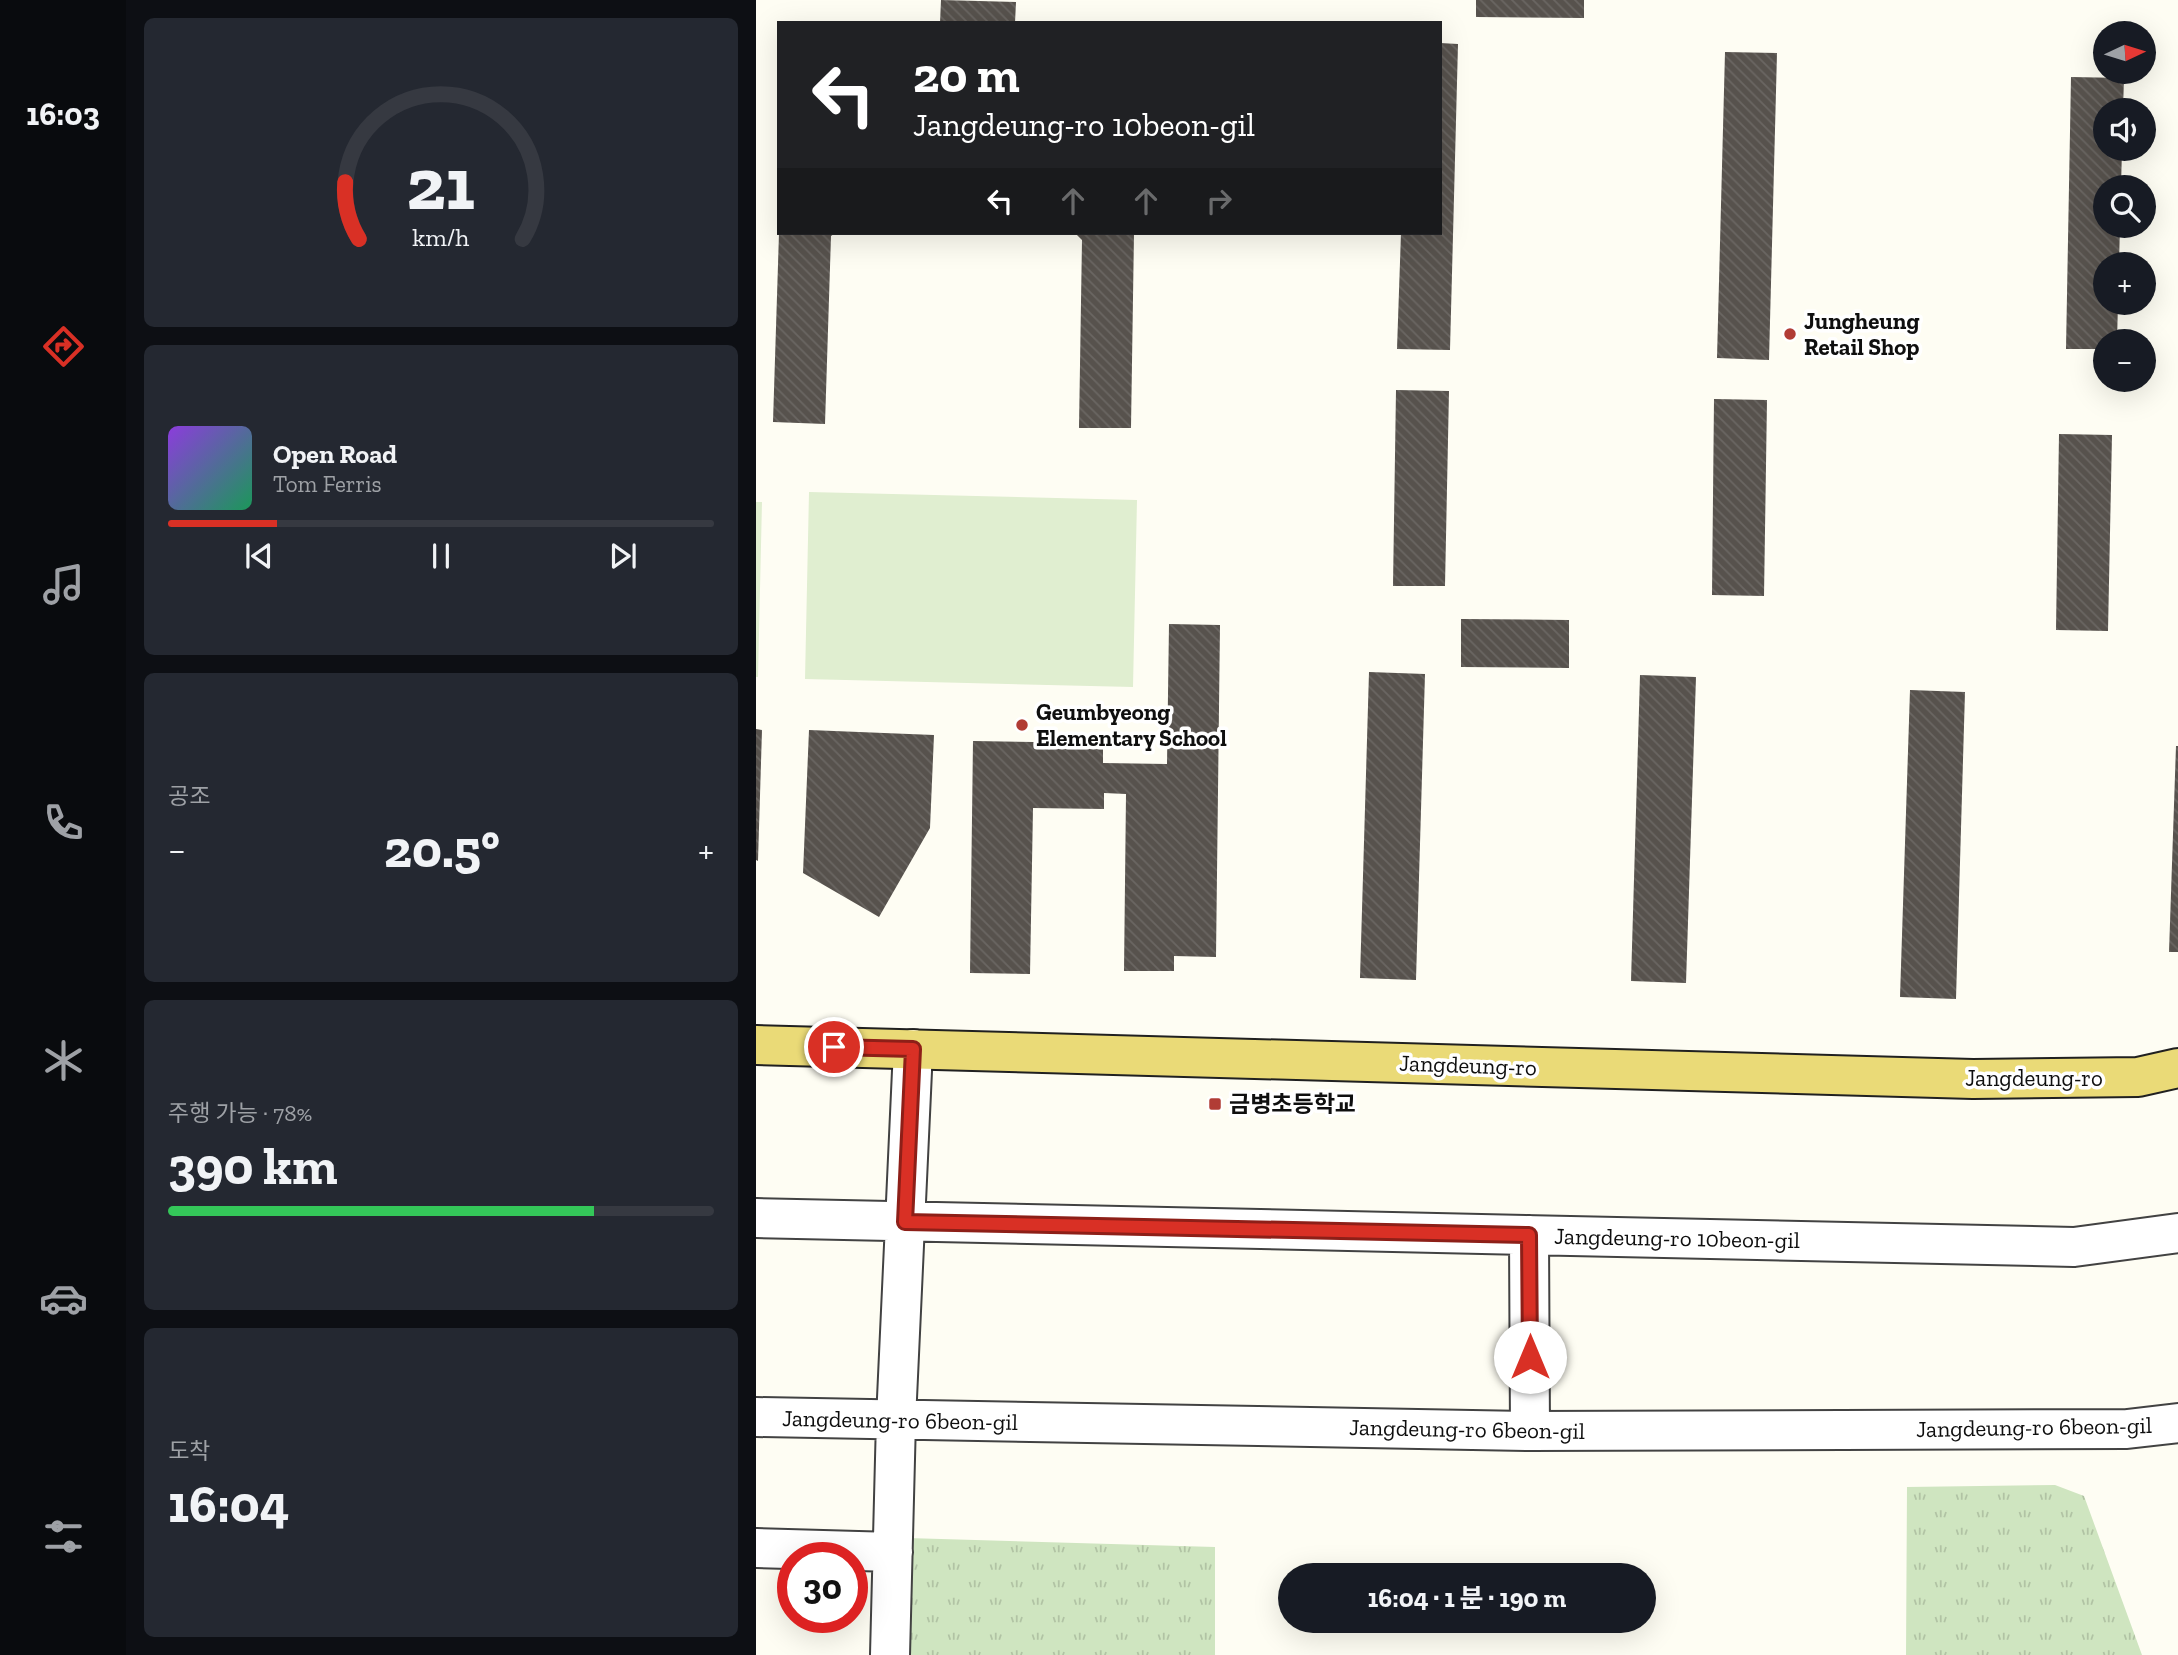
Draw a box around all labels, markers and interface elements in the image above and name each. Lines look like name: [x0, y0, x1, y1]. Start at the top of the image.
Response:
north arrow: [2093, 21, 2156, 84]
map controls: [2093, 21, 2156, 392]
text: 20 m: [913, 46, 1020, 105]
icon: left: [798, 49, 889, 140]
text: 16:03: [26, 95, 100, 133]
button: sound: [2093, 98, 2156, 161]
text: Jangdeung-ro 10beon-gil: [913, 106, 1255, 144]
text: 21: [407, 140, 475, 228]
button: search: [2093, 175, 2156, 238]
icon: left: [981, 182, 1019, 220]
icon: ahead: [1054, 182, 1092, 220]
icon: ahead: [1127, 182, 1165, 220]
icon: right: [1200, 182, 1238, 220]
text: km/h: [412, 222, 470, 252]
button: +: [2093, 252, 2156, 315]
place label: Jungheung Retail Shop: [1804, 307, 1919, 361]
icon: directions: [39, 322, 88, 371]
marker: Jungheung Retail Shop: [1782, 326, 1798, 342]
button: −: [2093, 329, 2156, 392]
text: Open Road: [273, 438, 397, 470]
text: Tom Ferris: [273, 470, 382, 498]
icon: previous: [240, 537, 278, 575]
icon: pause: [422, 537, 460, 575]
icon: next: [604, 537, 642, 575]
icon: music: [39, 560, 88, 609]
place label: Geumbyeong Elementary School: [1036, 698, 1227, 752]
marker: Geumbyeong Elementary School: [1014, 717, 1030, 733]
text: 공조: [168, 782, 210, 810]
icon: phone: [39, 798, 88, 847]
text: 20.5°: [384, 818, 500, 880]
text: −: [168, 827, 186, 873]
text: +: [698, 827, 714, 873]
pin: [804, 1017, 864, 1077]
icon: arrive: [815, 1028, 853, 1066]
icon: climate: [39, 1036, 88, 1085]
street label: Jangdeung-ro: [1399, 1049, 1537, 1081]
street label: Jangdeung-ro: [1965, 1064, 2103, 1092]
place label: 금병초등학교: [1229, 1090, 1356, 1118]
marker: 금병초등학교: [1207, 1096, 1223, 1112]
text: 주행 가능 · 78%: [168, 1099, 312, 1127]
text: 390 km: [168, 1135, 338, 1197]
street label: Jangdeung-ro 10beon-gil: [1554, 1222, 1800, 1254]
icon: car: [39, 1274, 88, 1323]
position arrow: [1493, 1320, 1567, 1394]
street label: Jangdeung-ro 6beon-gil: [782, 1404, 1018, 1436]
street label: Jangdeung-ro 6beon-gil: [1916, 1411, 2152, 1443]
street label: Jangdeung-ro 6beon-gil: [1349, 1413, 1585, 1445]
text: 도착: [168, 1437, 210, 1465]
text: 16:04: [168, 1473, 289, 1535]
icon: filters: [39, 1512, 88, 1561]
speed limit sign: 30: [777, 1542, 868, 1633]
text: 16:04 · 1 분 · 190 m: [1368, 1582, 1566, 1614]

